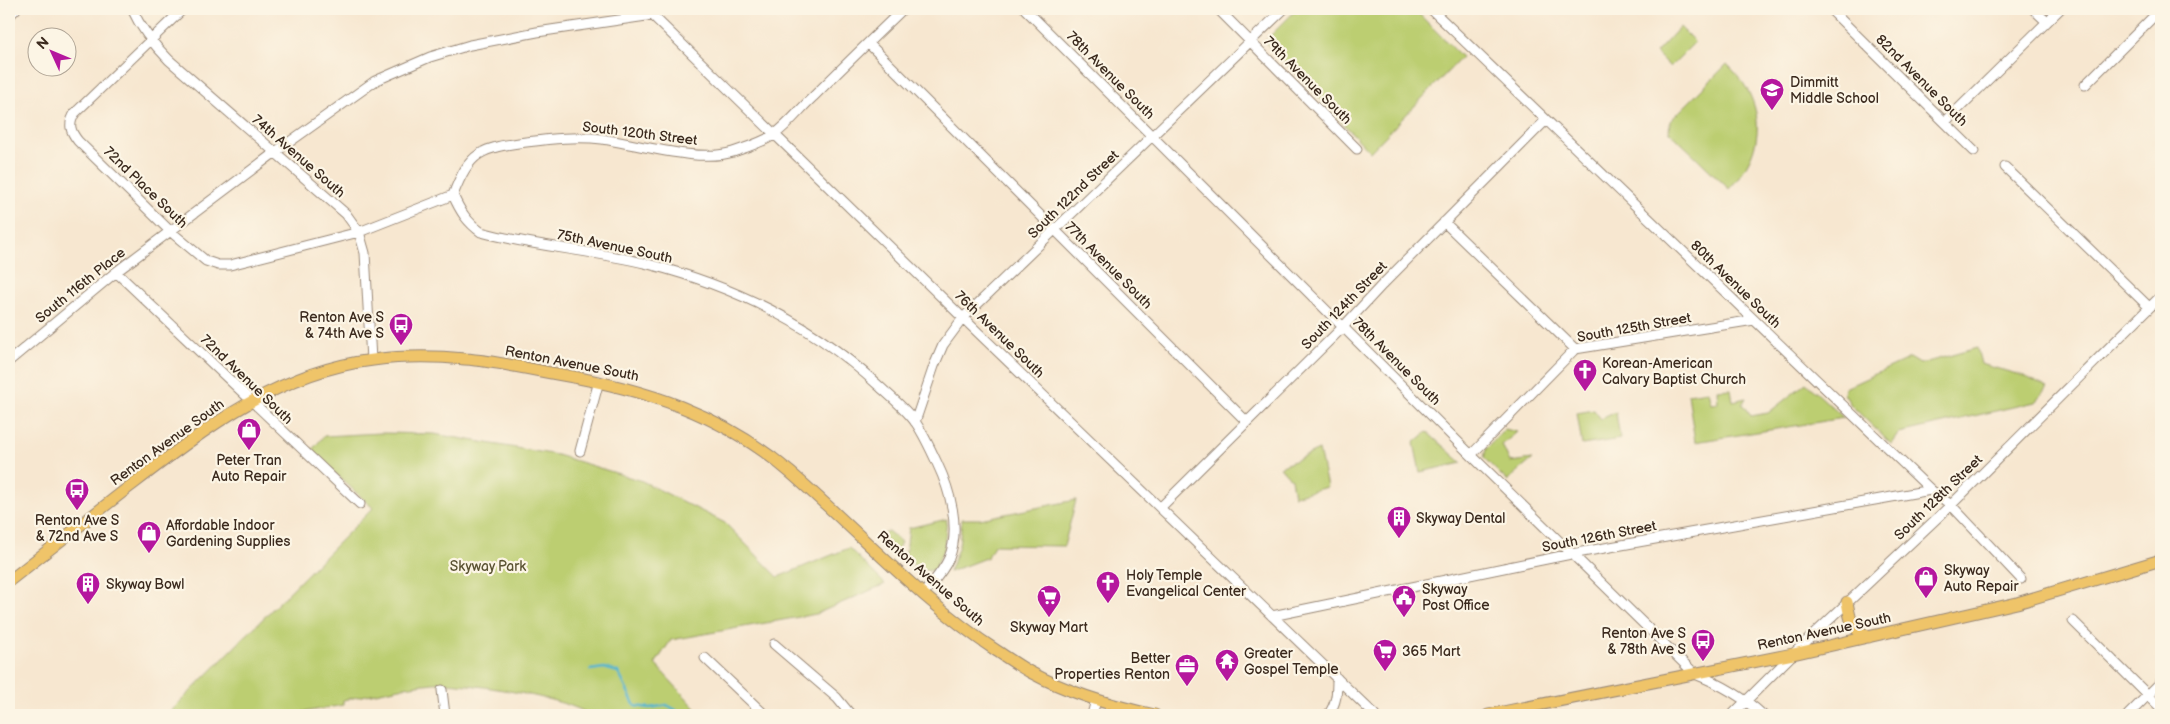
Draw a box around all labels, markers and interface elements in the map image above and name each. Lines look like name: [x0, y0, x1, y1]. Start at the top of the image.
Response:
north arrow: [28, 28, 78, 78]
street label: 78th Avenue South: [1063, 28, 1158, 123]
street label: 82nd Avenue South: [1872, 31, 1971, 130]
street label: 79th Avenue South: [1260, 33, 1355, 128]
text: N: [33, 34, 53, 53]
place label: Dimmitt Middle School: [1790, 74, 1879, 107]
school or university icon: Dimmitt Middle School: [1759, 77, 1785, 111]
street label: 74th Avenue South: [249, 111, 349, 202]
street label: South 120th Street: [581, 118, 699, 149]
street label: 72nd Place South: [100, 143, 191, 232]
street label: South 122nd Street: [1024, 146, 1123, 242]
street label: 77th Avenue South: [1062, 218, 1156, 313]
street label: 75th Avenue South: [556, 226, 674, 267]
street label: 80th Avenue South: [1687, 237, 1784, 332]
street label: South 116th Place: [32, 244, 129, 327]
street label: South 124th Street: [1298, 257, 1391, 353]
street label: 76th Avenue South: [951, 287, 1048, 382]
place label: Renton Ave S & 74th Ave S: [299, 309, 384, 342]
street label: South 125th Street: [1576, 309, 1693, 346]
bus stop icon: Renton Ave S & 74th Ave S: [388, 312, 414, 346]
street label: 78th Avenue South: [1349, 314, 1444, 409]
street label: 72nd Avenue South: [197, 331, 296, 428]
street label: Renton Avenue South: [503, 342, 641, 385]
place label: Korean-American Calvary Baptist Church: [1602, 355, 1746, 388]
church icon: Korean-American Calvary Baptist Church: [1572, 358, 1598, 392]
street label: Renton Avenue South: [107, 395, 228, 489]
shop icon: Peter Tran Auto Repair: [236, 417, 262, 451]
street label: South 128th Street: [1891, 451, 1986, 544]
place label: Peter Tran Auto Repair: [212, 452, 287, 485]
bus stop icon: Renton Ave S & 72nd Ave S: [64, 477, 90, 511]
building icon: Skyway Dental: [1386, 505, 1412, 539]
place label: Skyway Dental: [1416, 510, 1506, 527]
place label: Renton Ave S & 72nd Ave S: [35, 512, 119, 545]
place label: Affordable Indoor Gardening Supplies: [166, 517, 290, 550]
street label: South 126th Street: [1540, 517, 1658, 556]
shop icon: Affordable Indoor Gardening Supplies: [136, 520, 162, 554]
street label: Renton Avenue South: [874, 527, 988, 630]
park label: Skyway Park: [450, 558, 526, 575]
place label: Skyway Auto Repair: [1944, 562, 2019, 595]
shop icon: Skyway Auto Repair: [1913, 565, 1939, 599]
place label: Holy Temple Evangelical Center: [1126, 567, 1247, 600]
church icon: Holy Temple Evangelical Center: [1095, 570, 1121, 604]
building icon: Skyway Bowl: [75, 571, 101, 605]
place label: Skyway Bowl: [106, 576, 184, 593]
place label: Skyway Post Office: [1422, 581, 1490, 614]
supermarket icon: Skyway Mart: [1036, 584, 1062, 618]
public building icon: Skyway Post Office: [1391, 584, 1417, 618]
street label: Renton Avenue South: [1756, 609, 1893, 654]
place label: Skyway Mart: [1010, 619, 1089, 636]
place label: Renton Ave S & 78th Ave S: [1601, 625, 1686, 658]
bus stop icon: Renton Ave S & 78th Ave S: [1690, 628, 1716, 662]
supermarket icon: 365 Mart: [1372, 638, 1398, 672]
place label: 365 Mart: [1402, 643, 1461, 660]
place label: Greater Gospel Temple: [1244, 645, 1339, 678]
temple icon: Greater Gospel Temple: [1214, 648, 1240, 682]
place label: Better Properties Renton: [1054, 650, 1171, 683]
office icon: Better Properties Renton: [1174, 653, 1200, 687]

